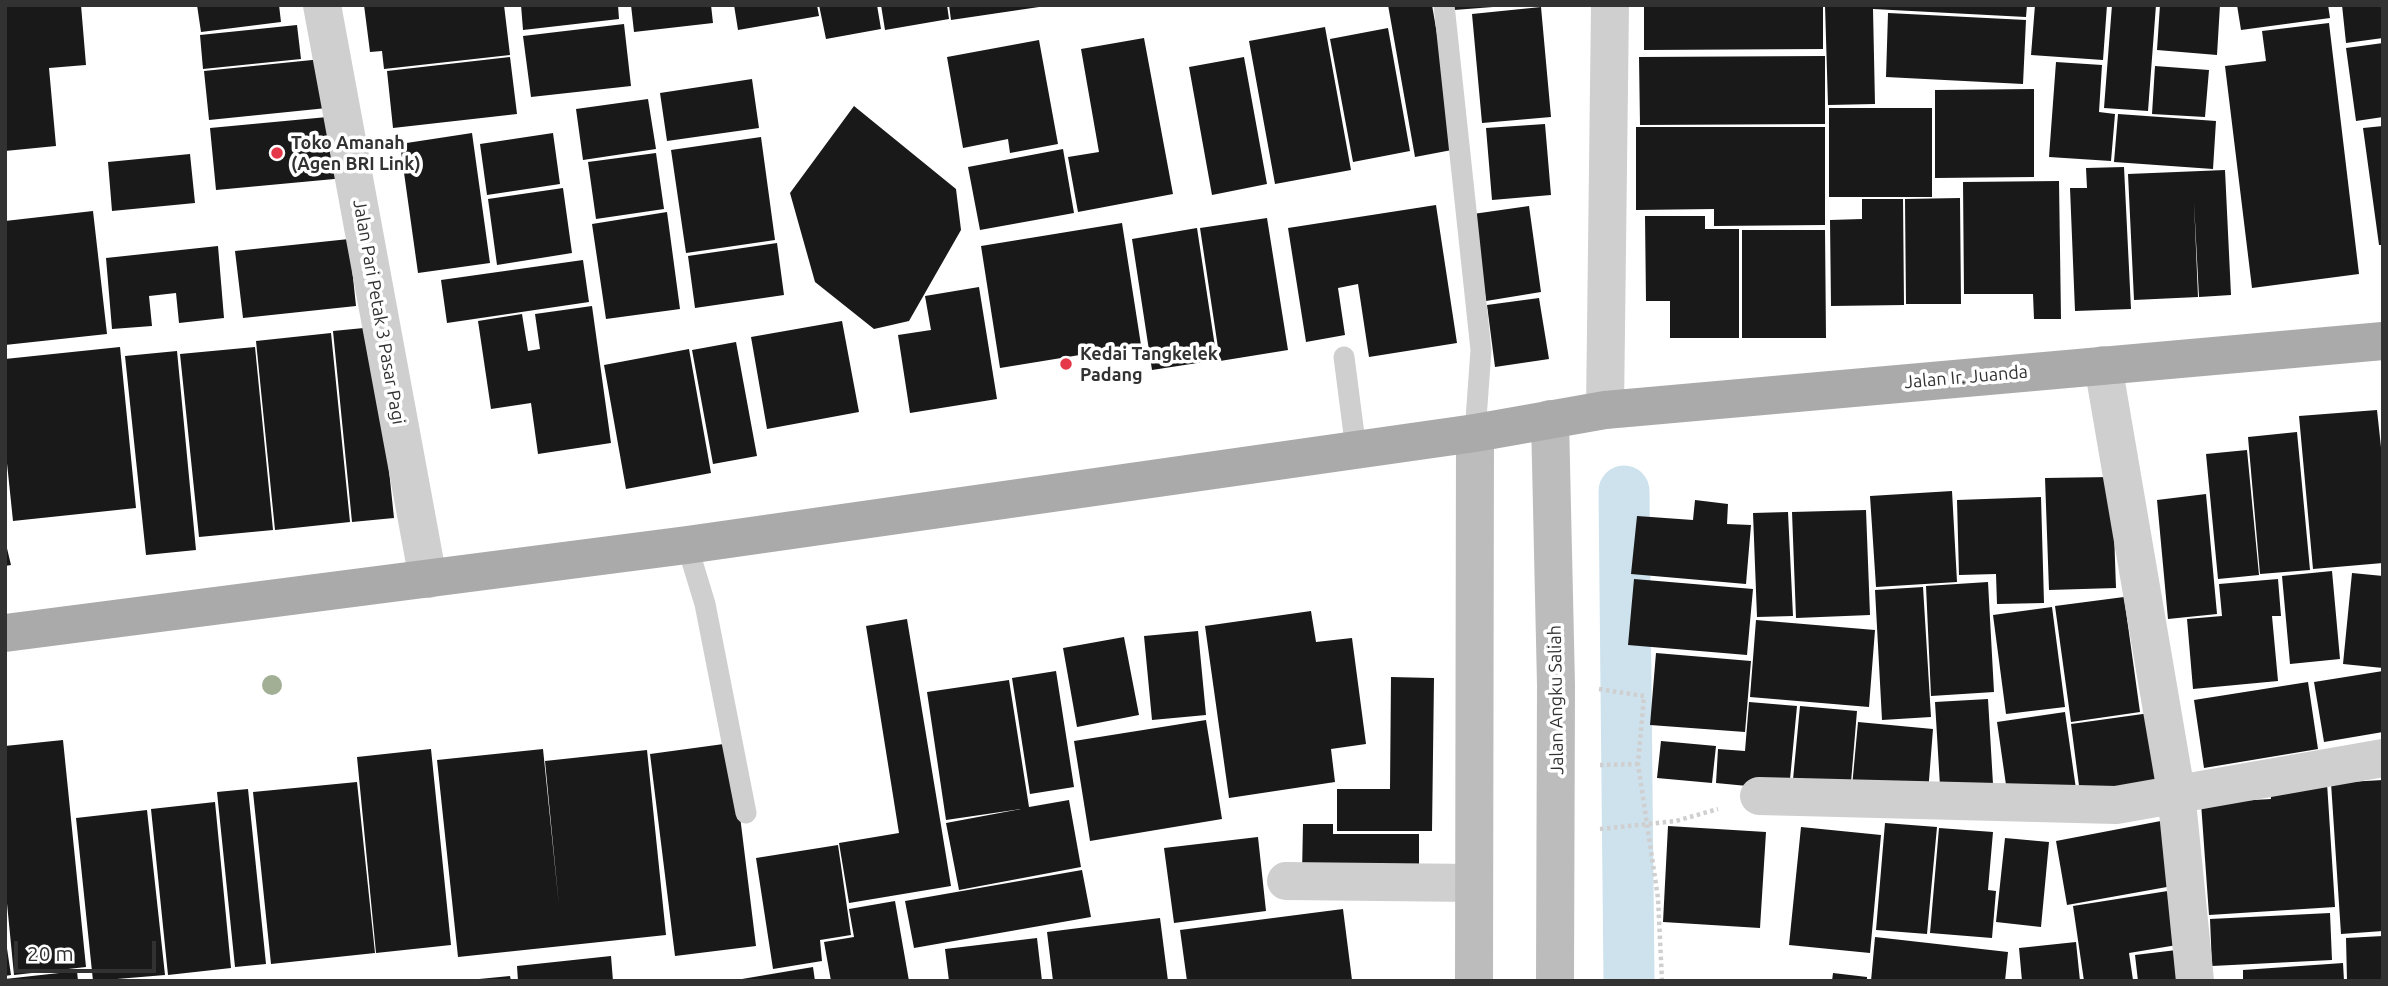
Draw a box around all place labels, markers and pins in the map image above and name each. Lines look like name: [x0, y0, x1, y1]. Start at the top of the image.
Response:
place label: Toko Amanah (Agen BRI Link): [291, 132, 421, 174]
marker: Toko Amanah (Agen BRI Link): [269, 145, 285, 161]
place label: Kedai Tangkelek Padang: [1080, 343, 1218, 386]
marker: Kedai Tangkelek Padang: [1058, 356, 1074, 372]

